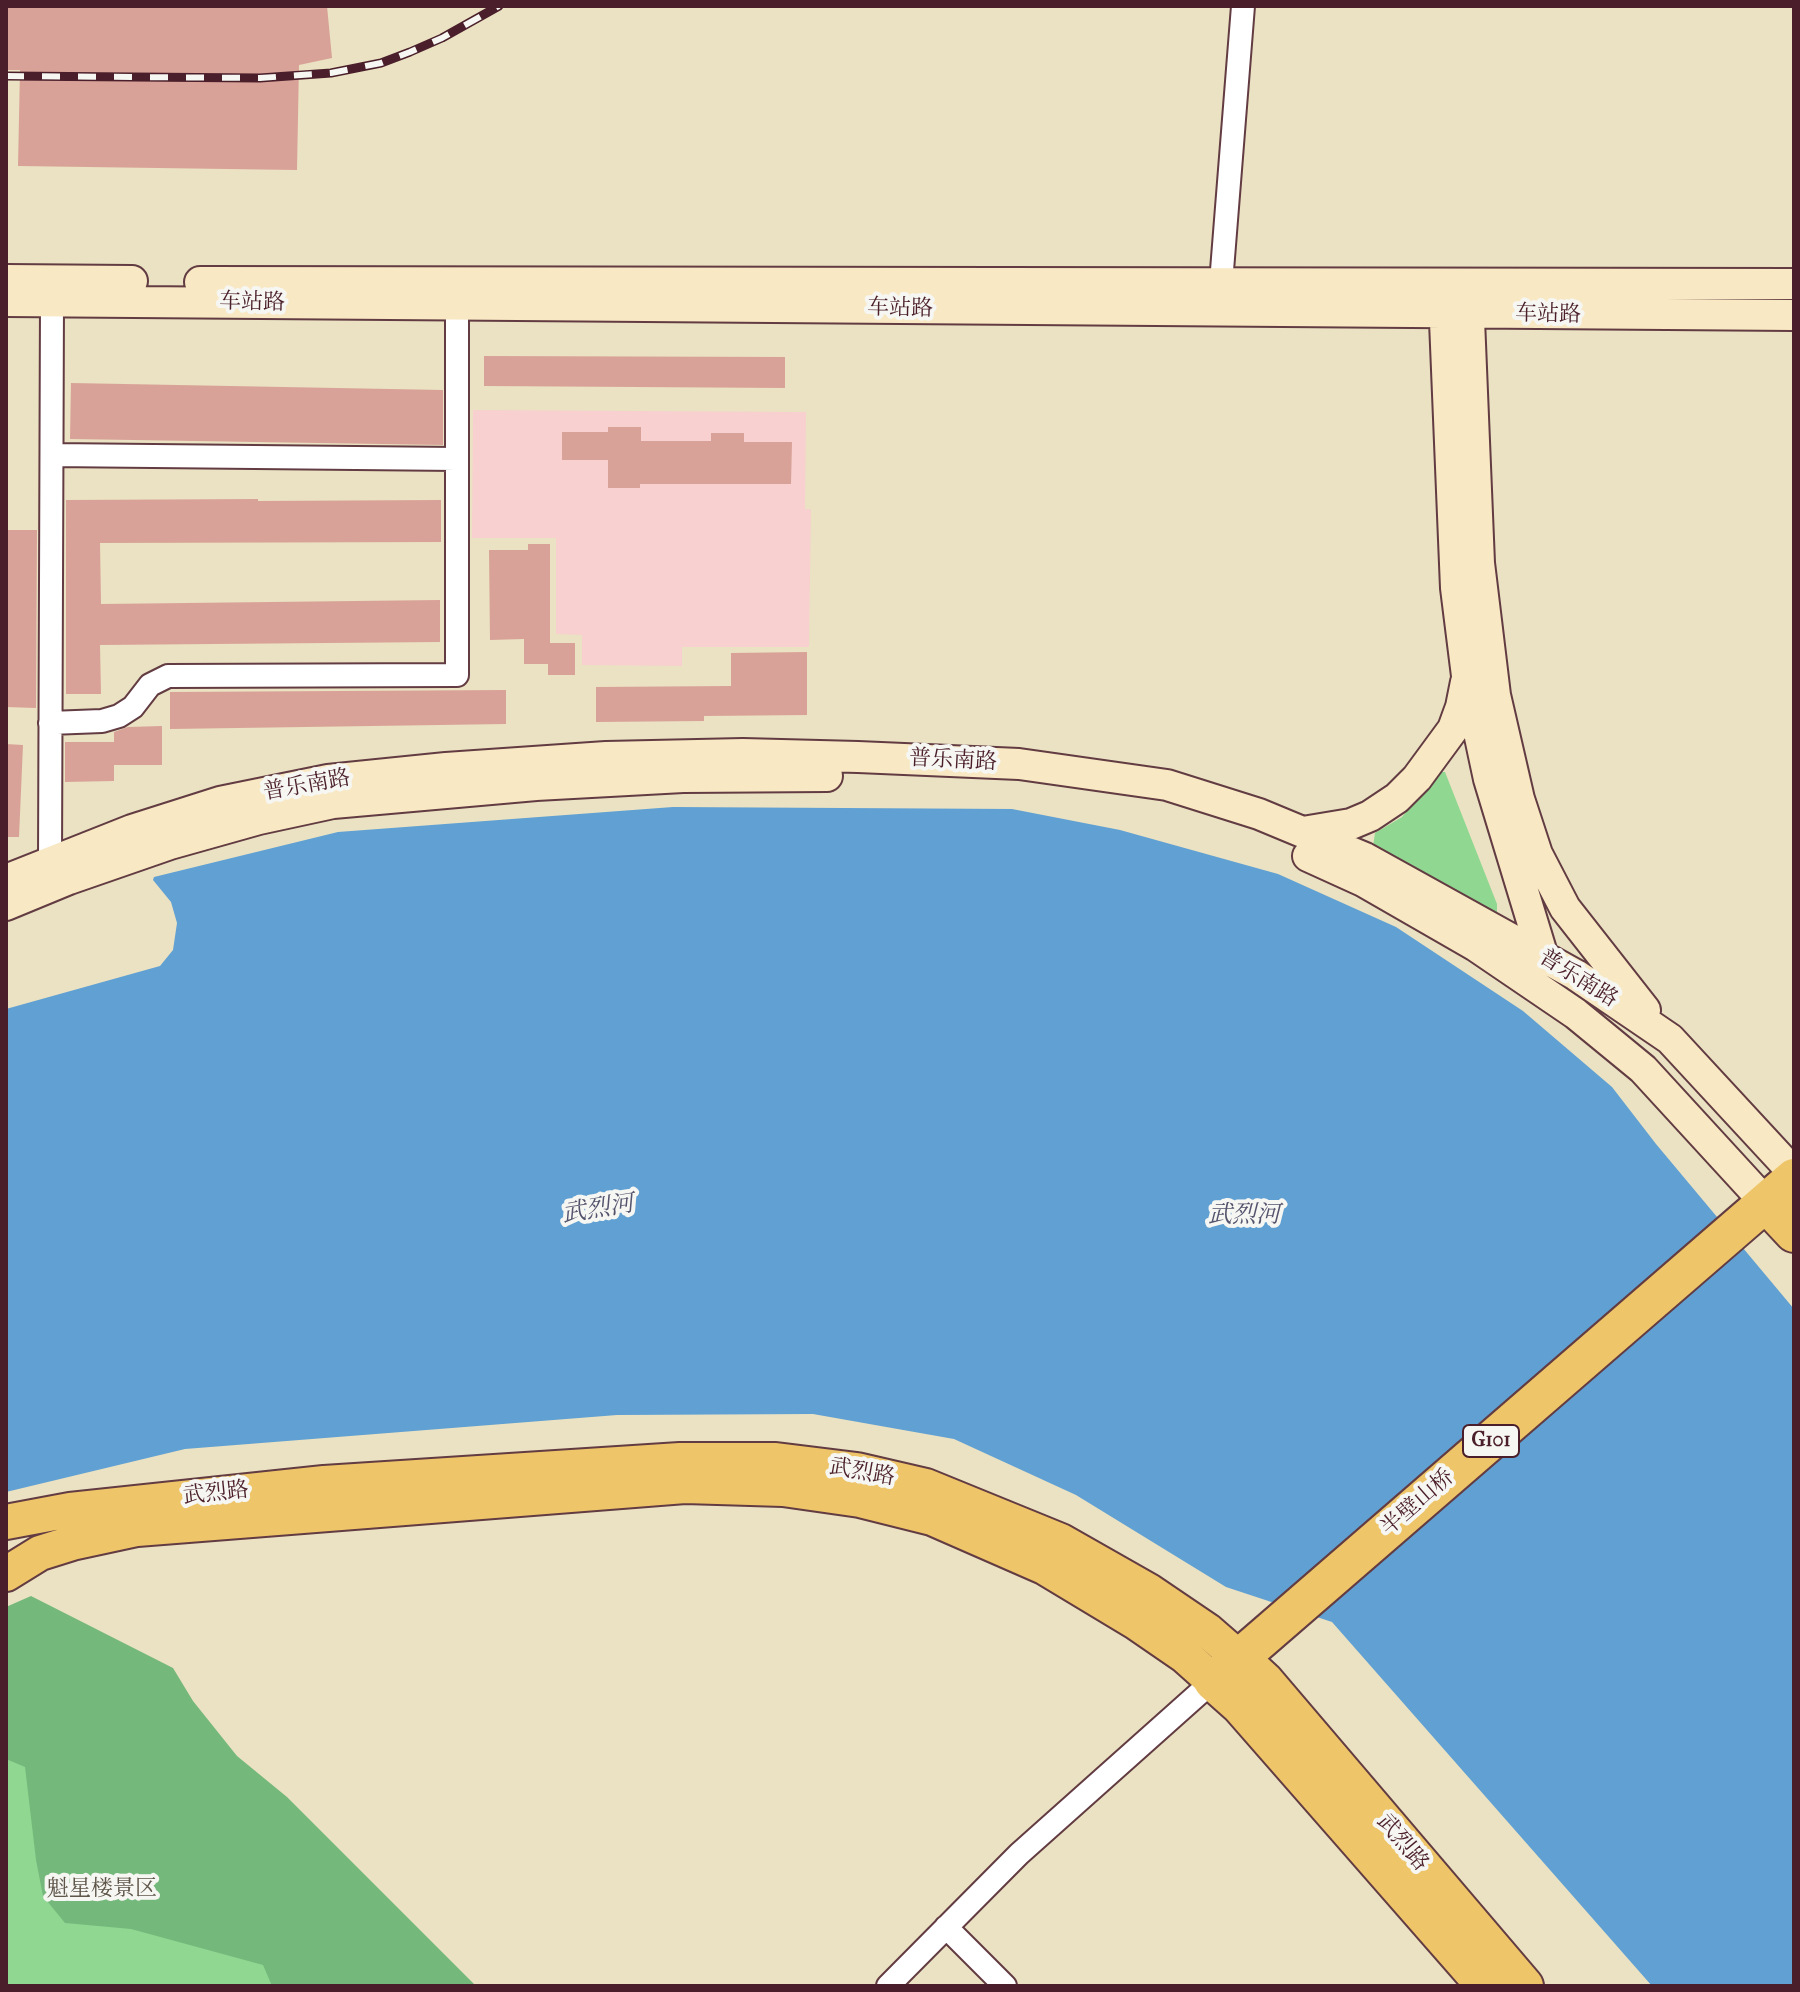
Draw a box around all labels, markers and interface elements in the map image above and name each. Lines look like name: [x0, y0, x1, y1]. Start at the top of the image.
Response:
street label: 车站路: [219, 289, 285, 317]
street label: 车站路: [867, 295, 933, 323]
street label: 车站路: [1515, 301, 1581, 329]
street label: 普乐南路: [908, 746, 998, 776]
street label: 普乐南路: [261, 765, 353, 807]
street label: 普乐南路: [1534, 944, 1622, 1014]
water label: 武烈河: [560, 1190, 636, 1230]
water label: 武烈河: [1208, 1202, 1280, 1230]
road number: G101: [1463, 1425, 1519, 1457]
street label: 武烈路: [827, 1454, 897, 1492]
street label: 半壁山桥: [1376, 1464, 1460, 1542]
street label: 武烈路: [182, 1477, 250, 1511]
street label: 武烈路: [1371, 1809, 1433, 1877]
park label: 魁星楼景区: [47, 1877, 157, 1903]

